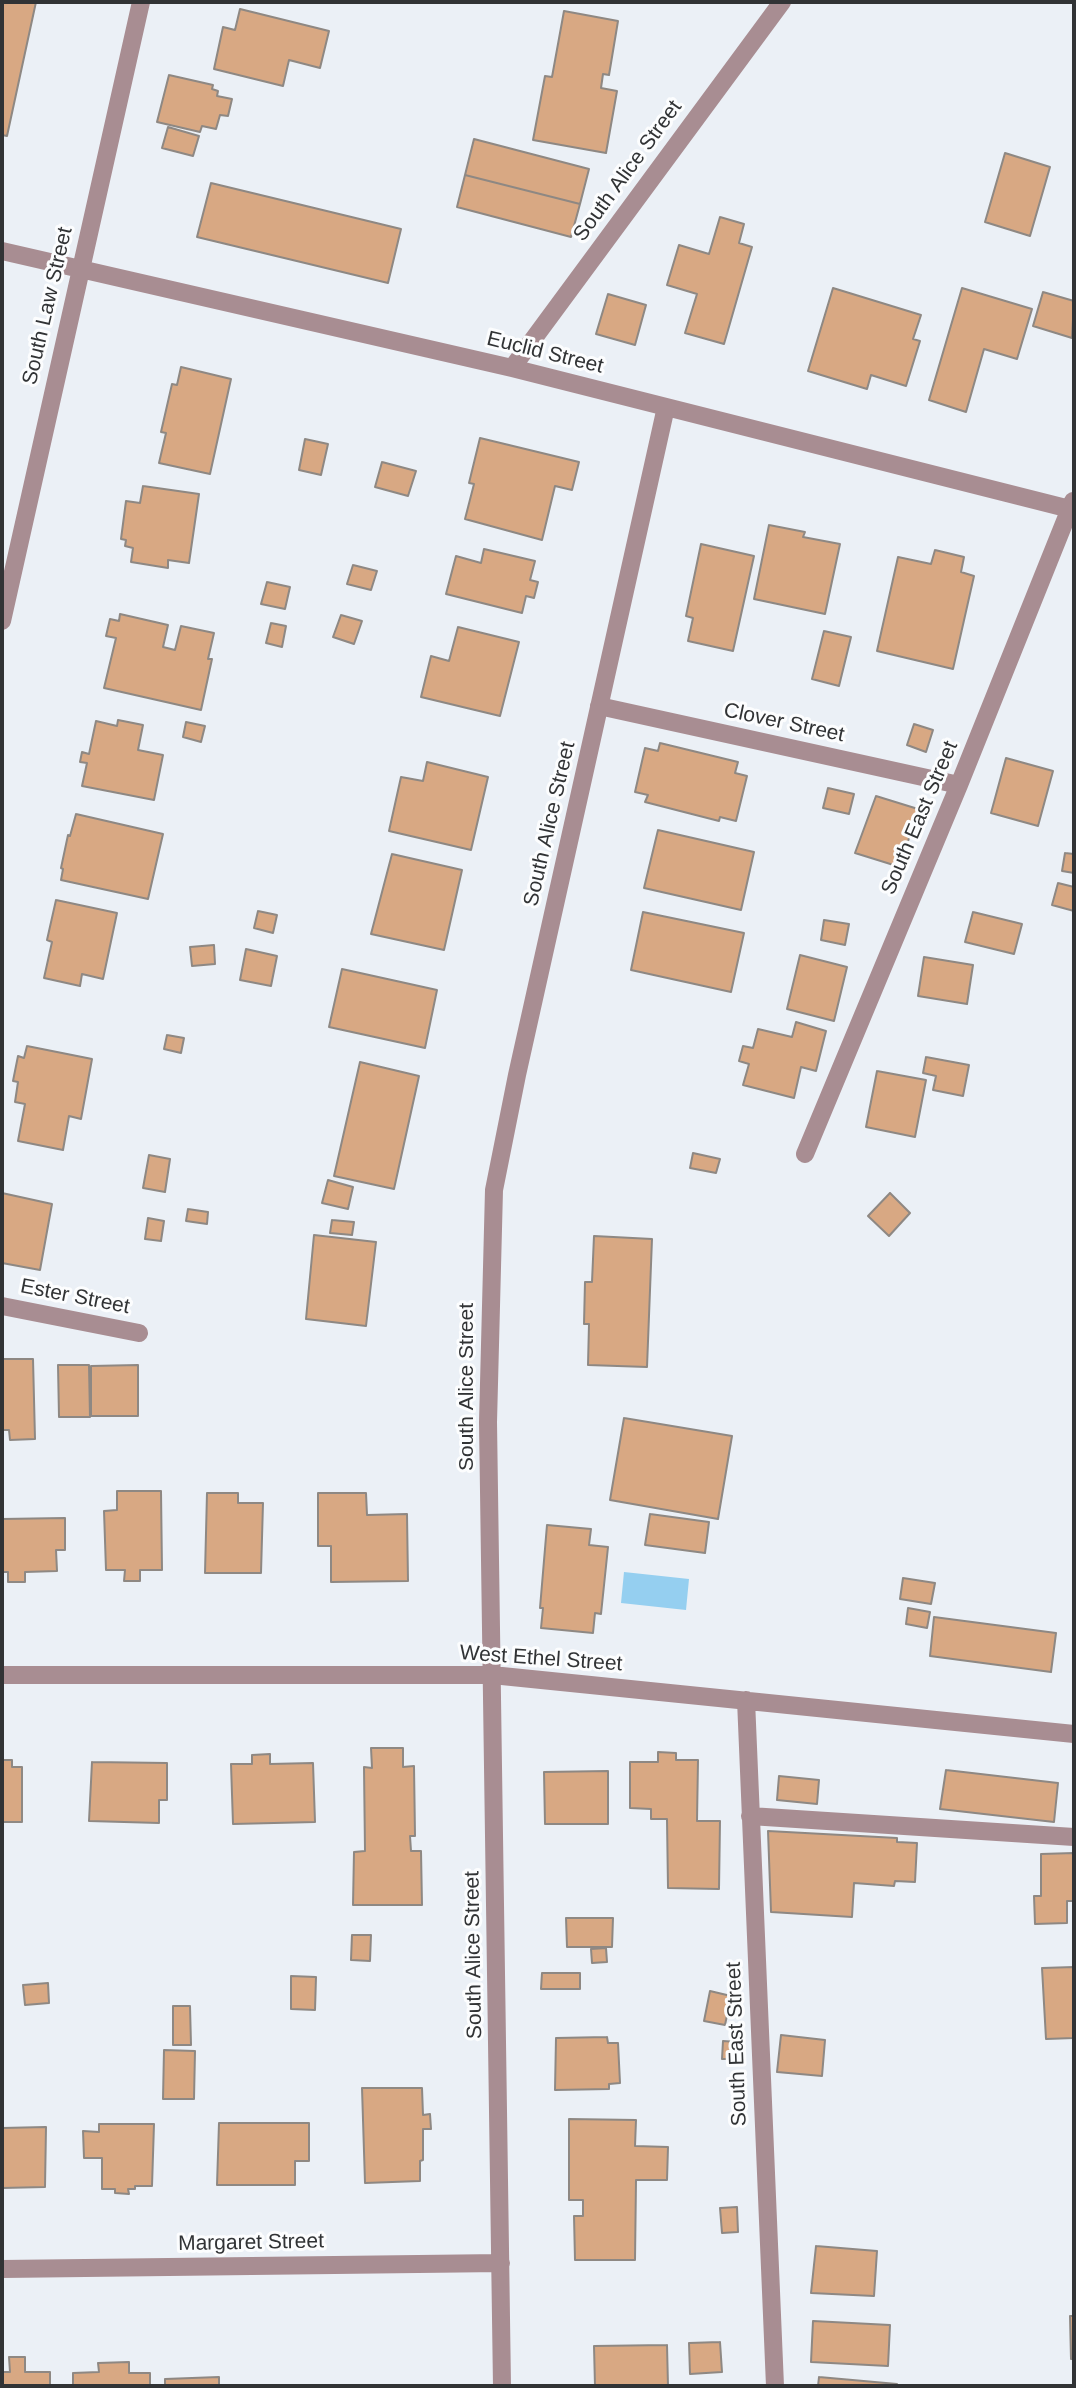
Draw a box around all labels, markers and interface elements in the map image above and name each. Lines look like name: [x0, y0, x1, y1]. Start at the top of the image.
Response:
street label: South Alice Street: [568, 96, 688, 246]
street label: South Law Street: [18, 225, 78, 387]
street label: Euclid Street: [484, 326, 606, 380]
street label: Clover Street: [721, 698, 847, 748]
street label: South East Street: [876, 737, 964, 899]
street label: South Alice Street: [519, 739, 581, 909]
street label: Ester Street: [18, 1274, 132, 1320]
street label: South Alice Street: [454, 1303, 480, 1471]
street label: West Ethel Street: [459, 1641, 623, 1677]
street label: South Alice Street: [460, 1871, 488, 2039]
street label: South East Street: [722, 1961, 752, 2127]
street label: Margaret Street: [178, 2229, 324, 2257]

